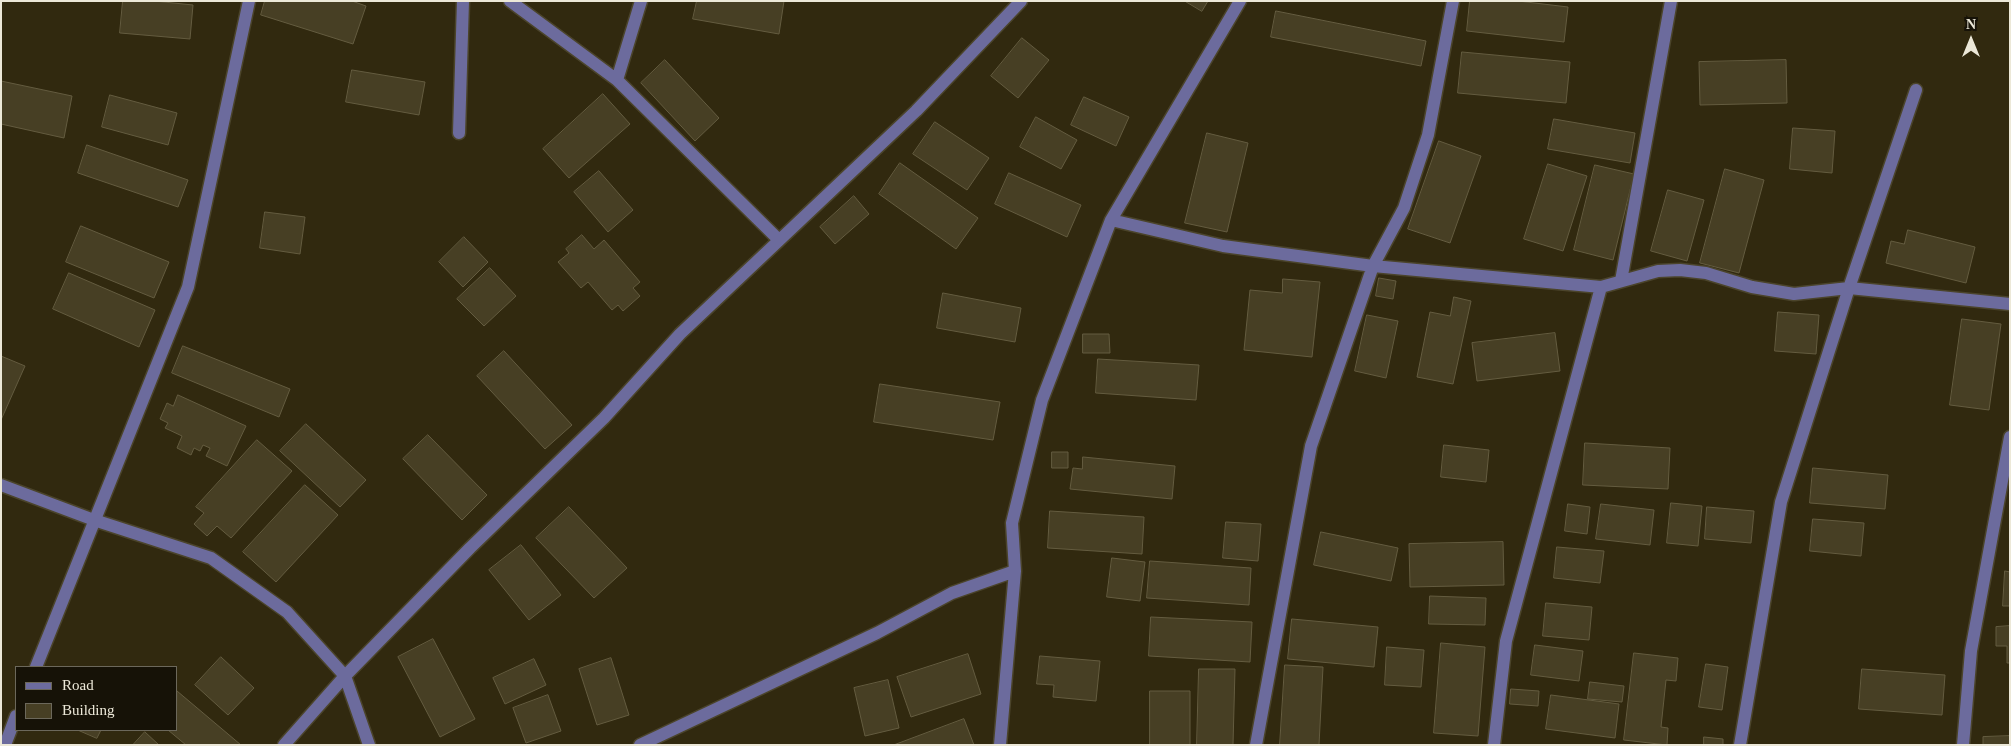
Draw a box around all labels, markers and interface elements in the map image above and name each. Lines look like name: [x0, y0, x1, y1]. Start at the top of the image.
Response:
north arrow: [1946, 15, 1996, 65]
text: N: [1966, 17, 1976, 32]
legend: [15, 666, 178, 731]
text: Road: [62, 677, 94, 693]
text: Building: [62, 702, 115, 718]

